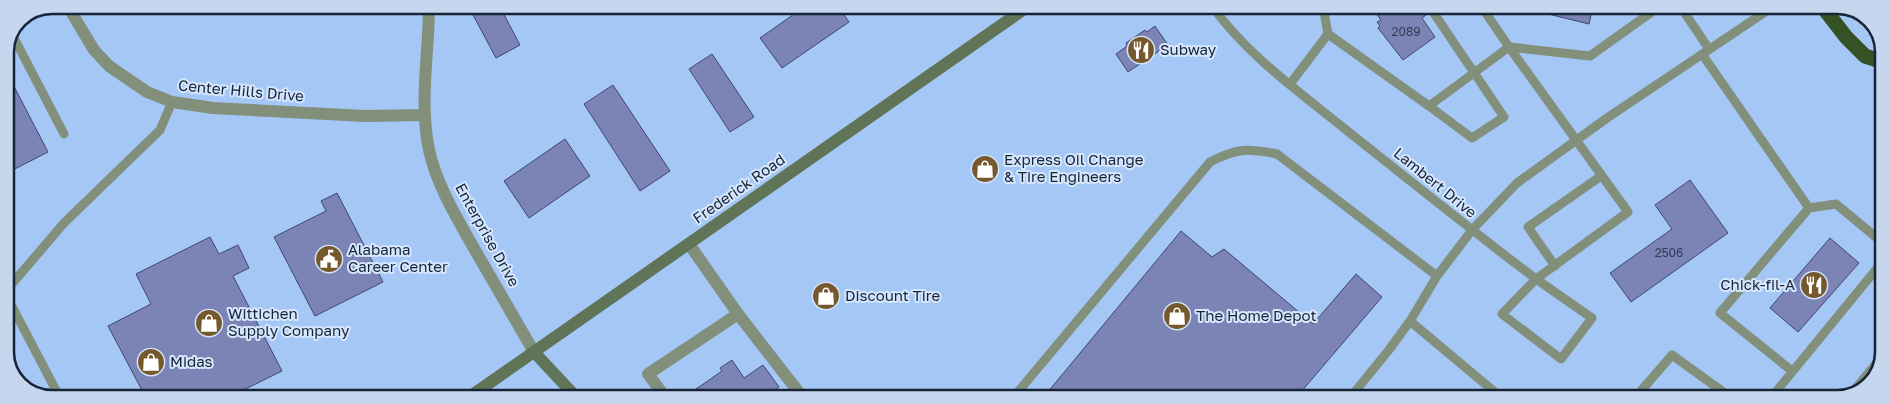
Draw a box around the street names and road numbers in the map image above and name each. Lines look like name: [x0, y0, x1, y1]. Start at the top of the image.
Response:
street label: Center Hills Drive: [177, 76, 305, 104]
street label: Lambert Drive: [1391, 143, 1481, 221]
street label: Frederick Road: [689, 150, 788, 227]
street label: Enterprise Drive: [452, 180, 524, 290]

